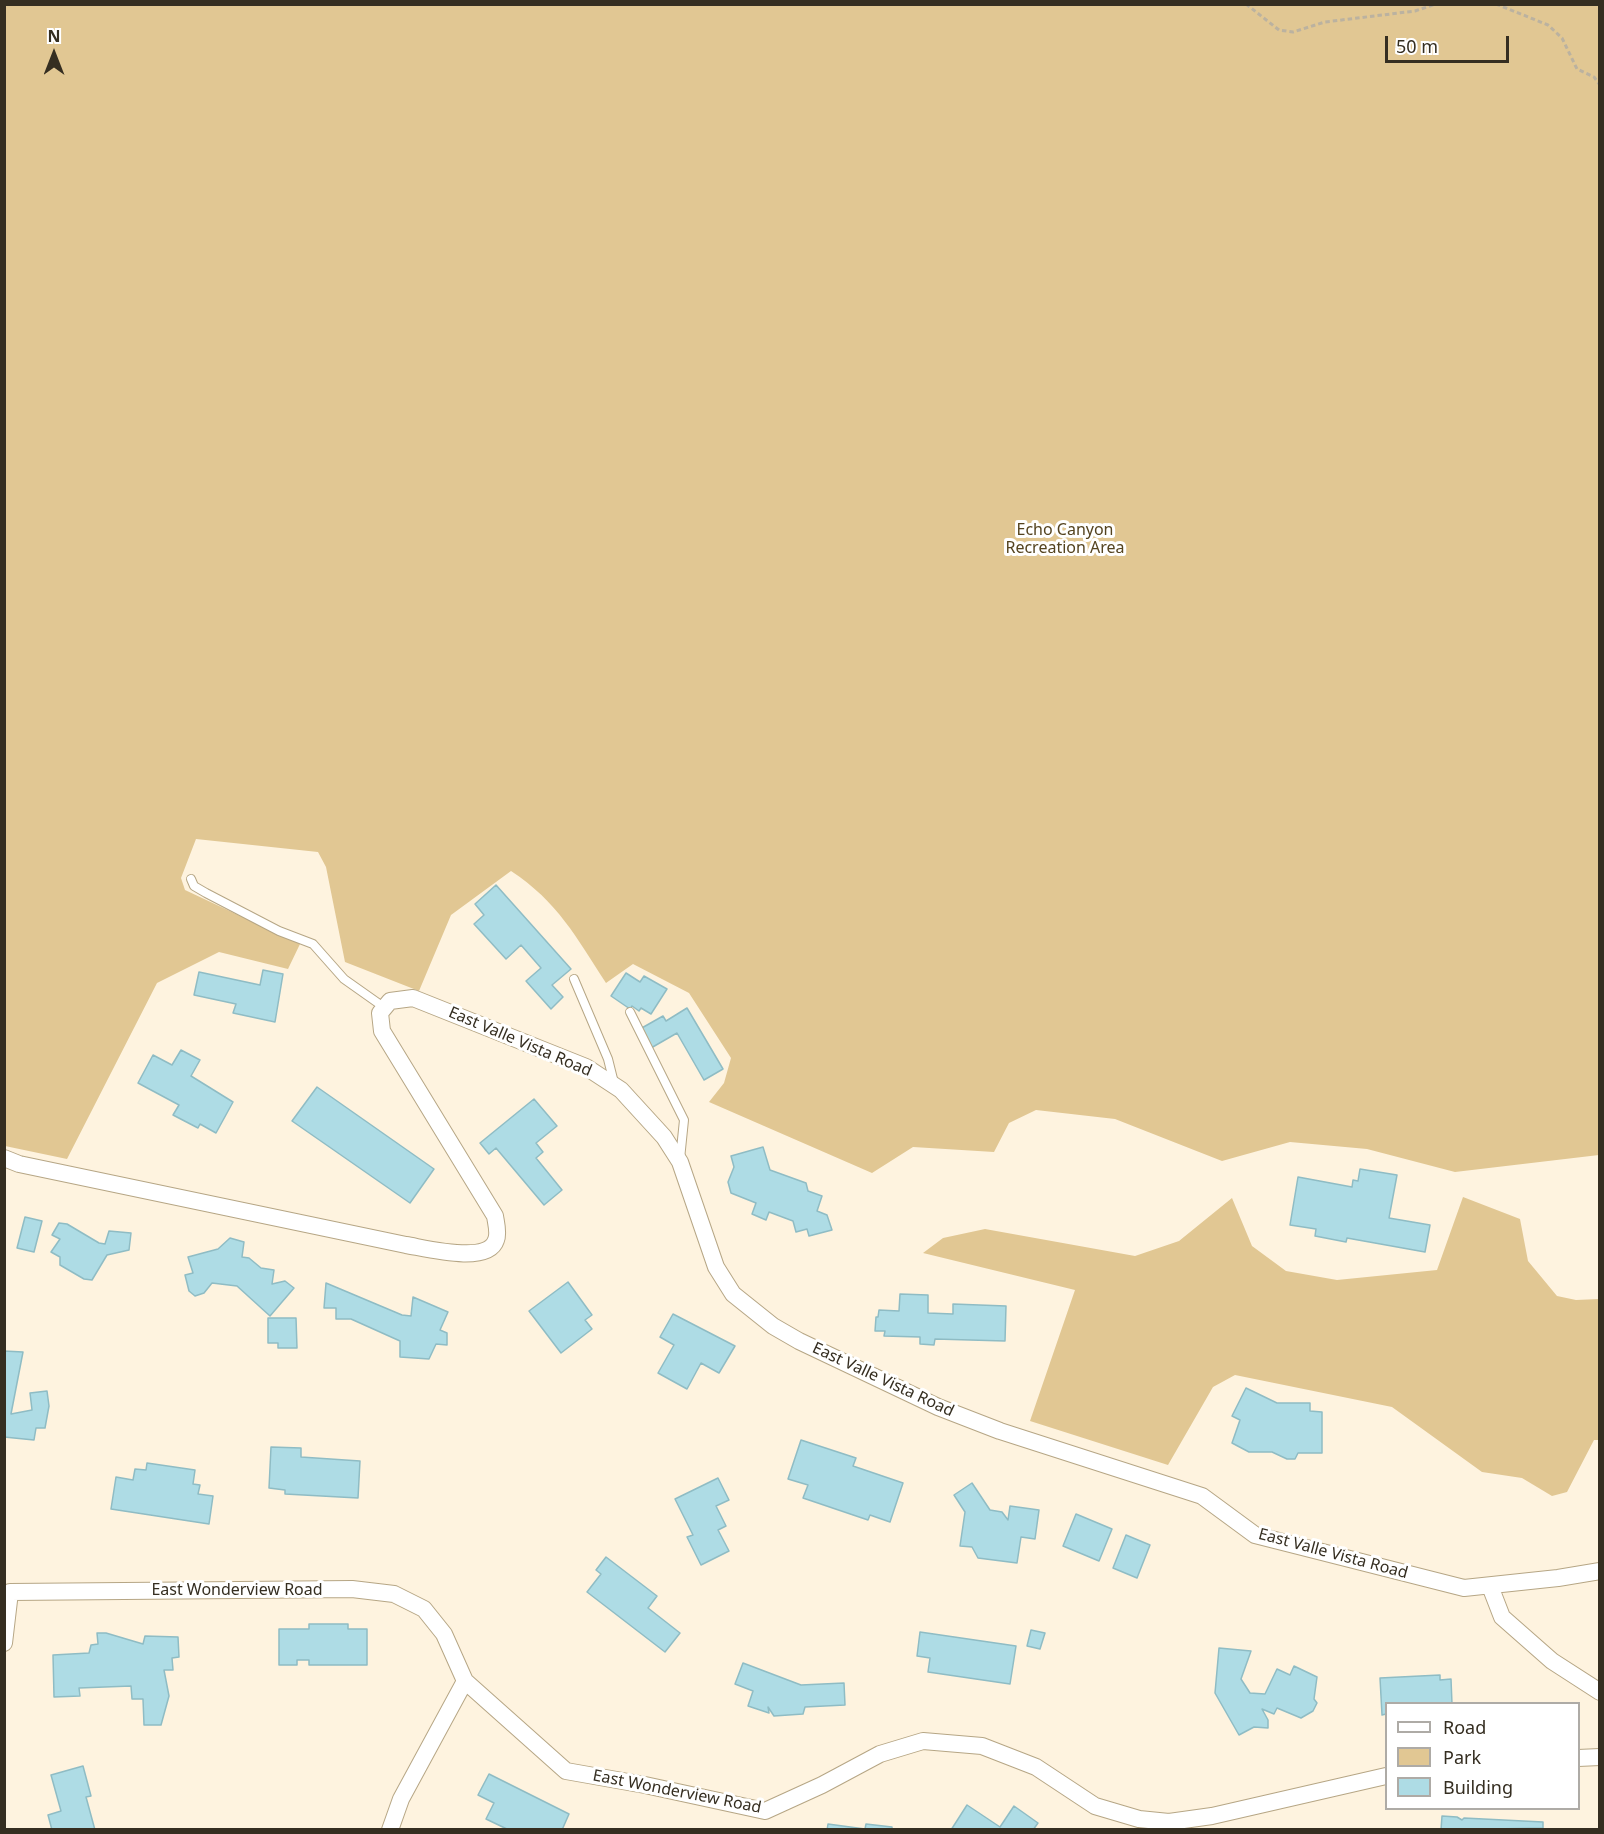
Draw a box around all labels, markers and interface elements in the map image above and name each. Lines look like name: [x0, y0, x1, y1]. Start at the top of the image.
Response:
north arrow: [24, 24, 84, 84]
scale bar: [1388, 24, 1512, 62]
text: N: [47, 25, 61, 47]
text: 50 m: [1396, 34, 1438, 58]
park label: Echo Canyon Recreation Area: [1005, 520, 1125, 558]
street label: East Valle Vista Road: [445, 1003, 595, 1081]
street label: East Valle Vista Road: [809, 1339, 957, 1421]
street label: East Valle Vista Road: [1256, 1525, 1410, 1583]
street label: East Wonderview Road: [151, 1580, 323, 1600]
legend: [1385, 1702, 1580, 1810]
text: Road: [1443, 1715, 1486, 1739]
text: Park: [1443, 1745, 1481, 1769]
street label: East Wonderview Road: [591, 1766, 763, 1818]
text: Building: [1443, 1775, 1513, 1799]

